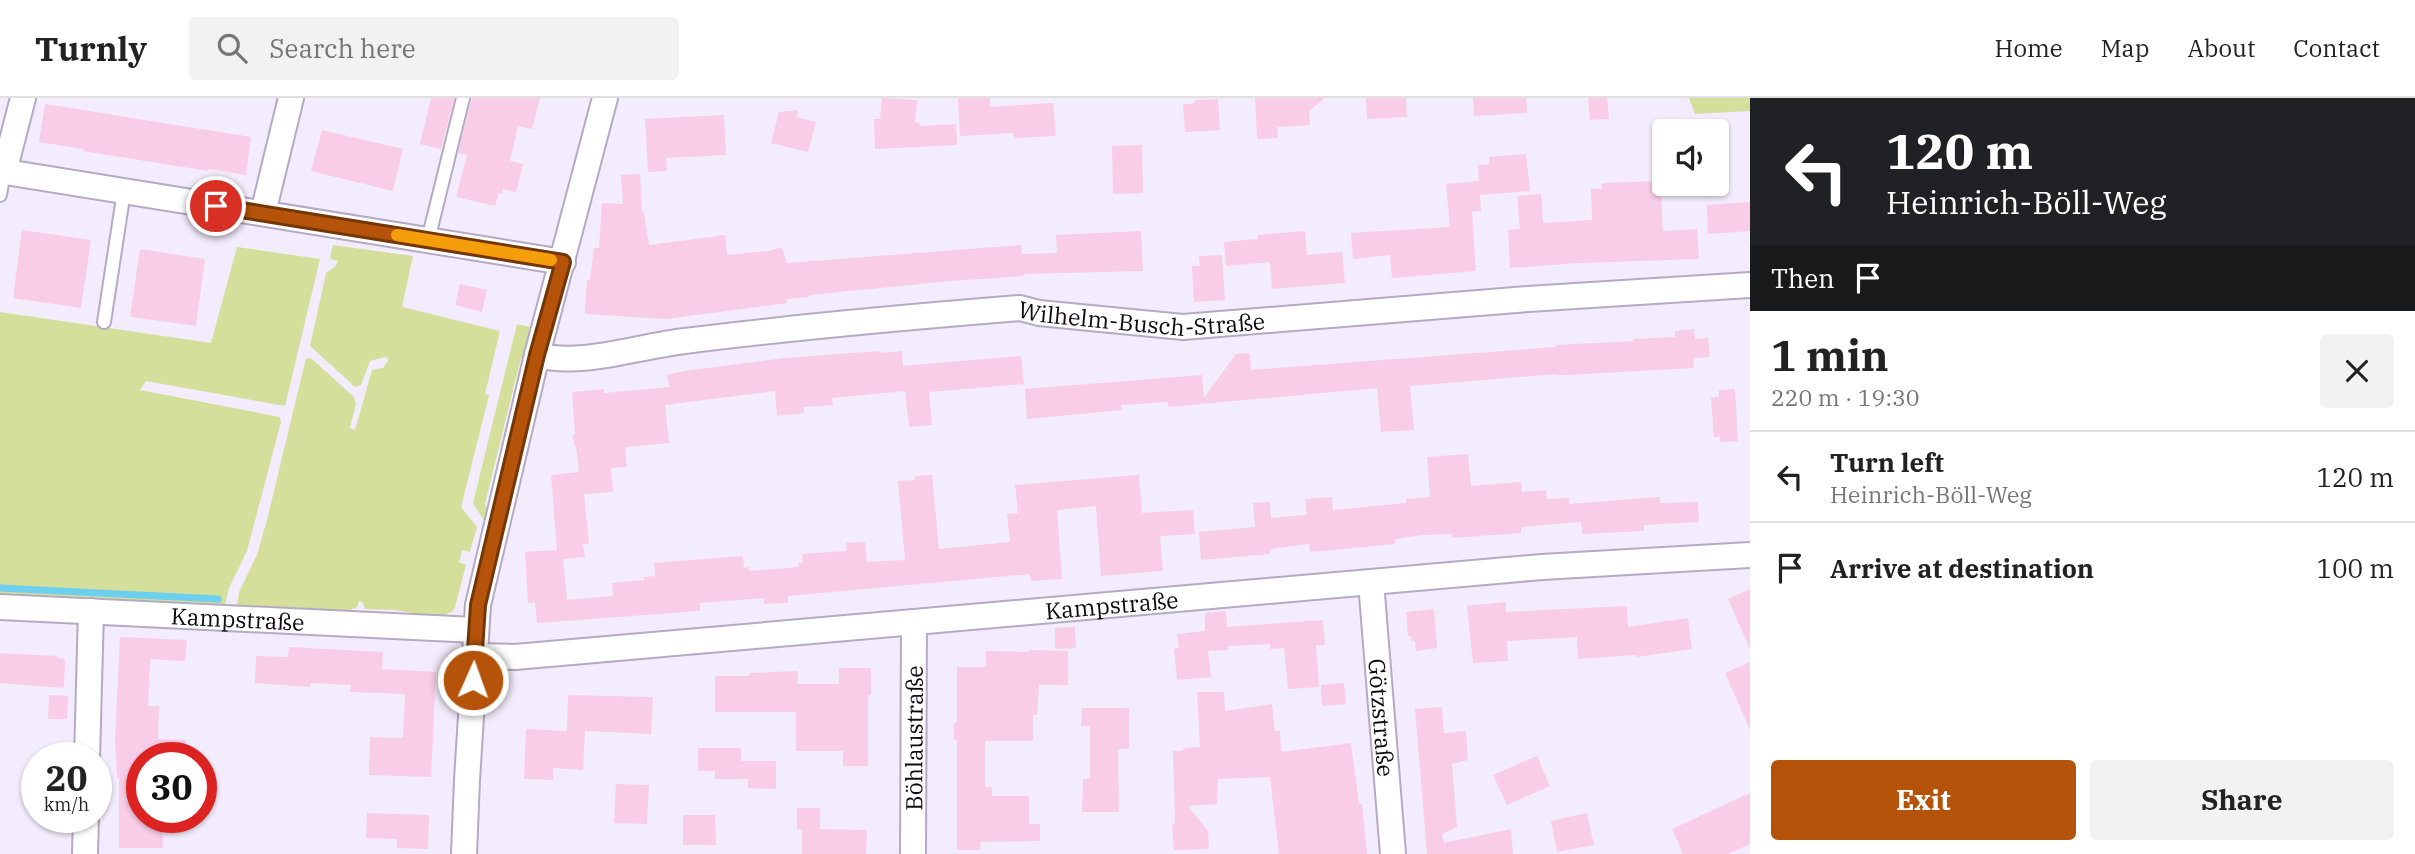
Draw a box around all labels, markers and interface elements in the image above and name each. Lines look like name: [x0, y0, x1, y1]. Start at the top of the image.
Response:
search box: [189, 17, 679, 80]
text: Turnly: [35, 27, 147, 70]
icon: search: [213, 29, 251, 67]
text: Search here: [269, 31, 416, 65]
text: Home: [1995, 32, 2063, 64]
text: Map: [2101, 32, 2149, 64]
text: About: [2187, 32, 2255, 64]
text: Contact: [2293, 32, 2380, 64]
map controls: [1652, 119, 1729, 196]
button: sound: [1652, 119, 1729, 196]
text: 120 m: [1886, 119, 2033, 182]
icon: left: [1771, 126, 1862, 217]
pin: [186, 176, 246, 236]
text: Heinrich-Böll-Weg: [1886, 181, 2167, 223]
icon: arrive: [197, 187, 235, 225]
icon: arrive: [1849, 259, 1887, 297]
text: Then: [1771, 261, 1835, 295]
street label: Wilhelm-Busch-Straße: [1015, 293, 1266, 342]
text: 1 min: [1771, 328, 1889, 383]
button: close: [2320, 334, 2394, 408]
text: 220 m · 19:30: [1771, 382, 1920, 412]
text: Turn left: [1830, 445, 1944, 479]
icon: left: [1771, 458, 1809, 496]
text: 120 m: [2316, 460, 2394, 494]
text: Heinrich-Böll-Weg: [1830, 479, 2032, 509]
icon: arrive: [1771, 549, 1809, 587]
text: Arrive at destination: [1830, 551, 2094, 585]
text: 100 m: [2316, 551, 2394, 585]
street label: Kampstraße: [1044, 584, 1180, 625]
street label: Kampstraße: [170, 600, 305, 637]
position arrow: [436, 643, 510, 717]
street label: Götzstraße: [1362, 657, 1402, 778]
street label: Böhlaustraße: [898, 665, 929, 811]
speed limit sign: 30: [126, 742, 217, 833]
text: 20: [45, 755, 88, 801]
button: Exit: [1771, 760, 2076, 840]
button: Share: [2090, 760, 2394, 840]
text: km/h: [44, 793, 89, 816]

